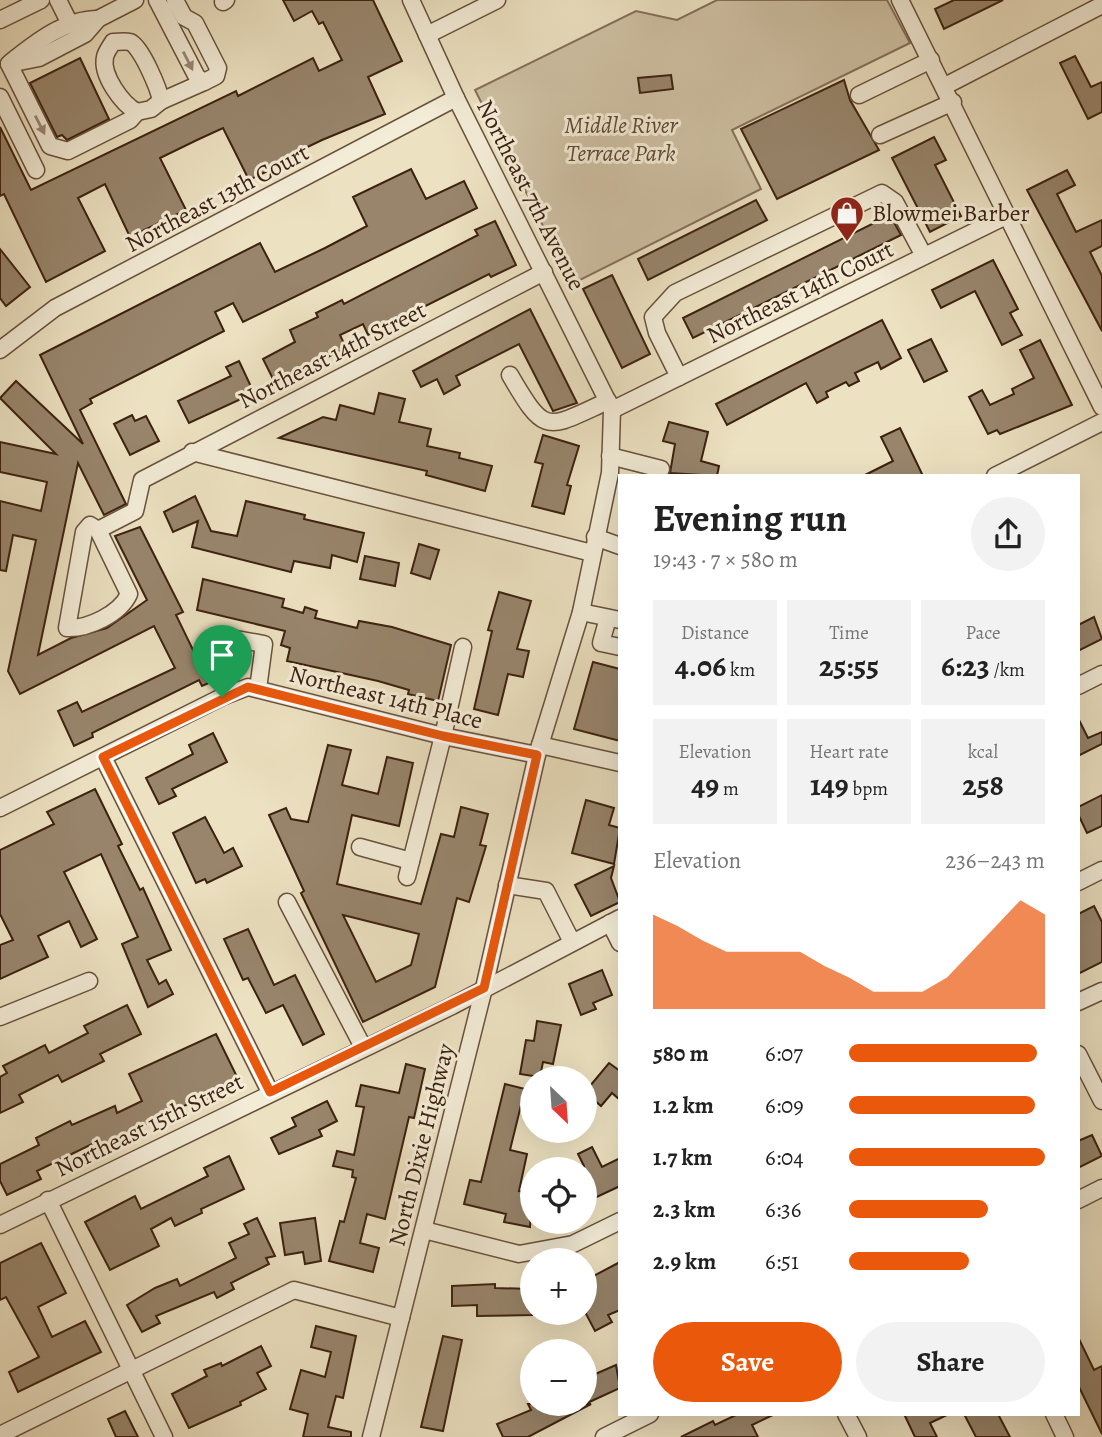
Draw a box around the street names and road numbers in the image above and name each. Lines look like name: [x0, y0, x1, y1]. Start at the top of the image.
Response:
street label: Northeast 7th Avenue: [469, 94, 593, 296]
street label: Northeast 13th Court: [120, 136, 314, 260]
street label: Northeast 14th Court: [701, 233, 899, 351]
street label: Northeast 14th Street: [233, 294, 431, 416]
street label: Northeast 14th Place: [286, 657, 486, 737]
street label: North Dixie Highway: [380, 1040, 462, 1250]
street label: Northeast 15th Street: [49, 1065, 249, 1185]

